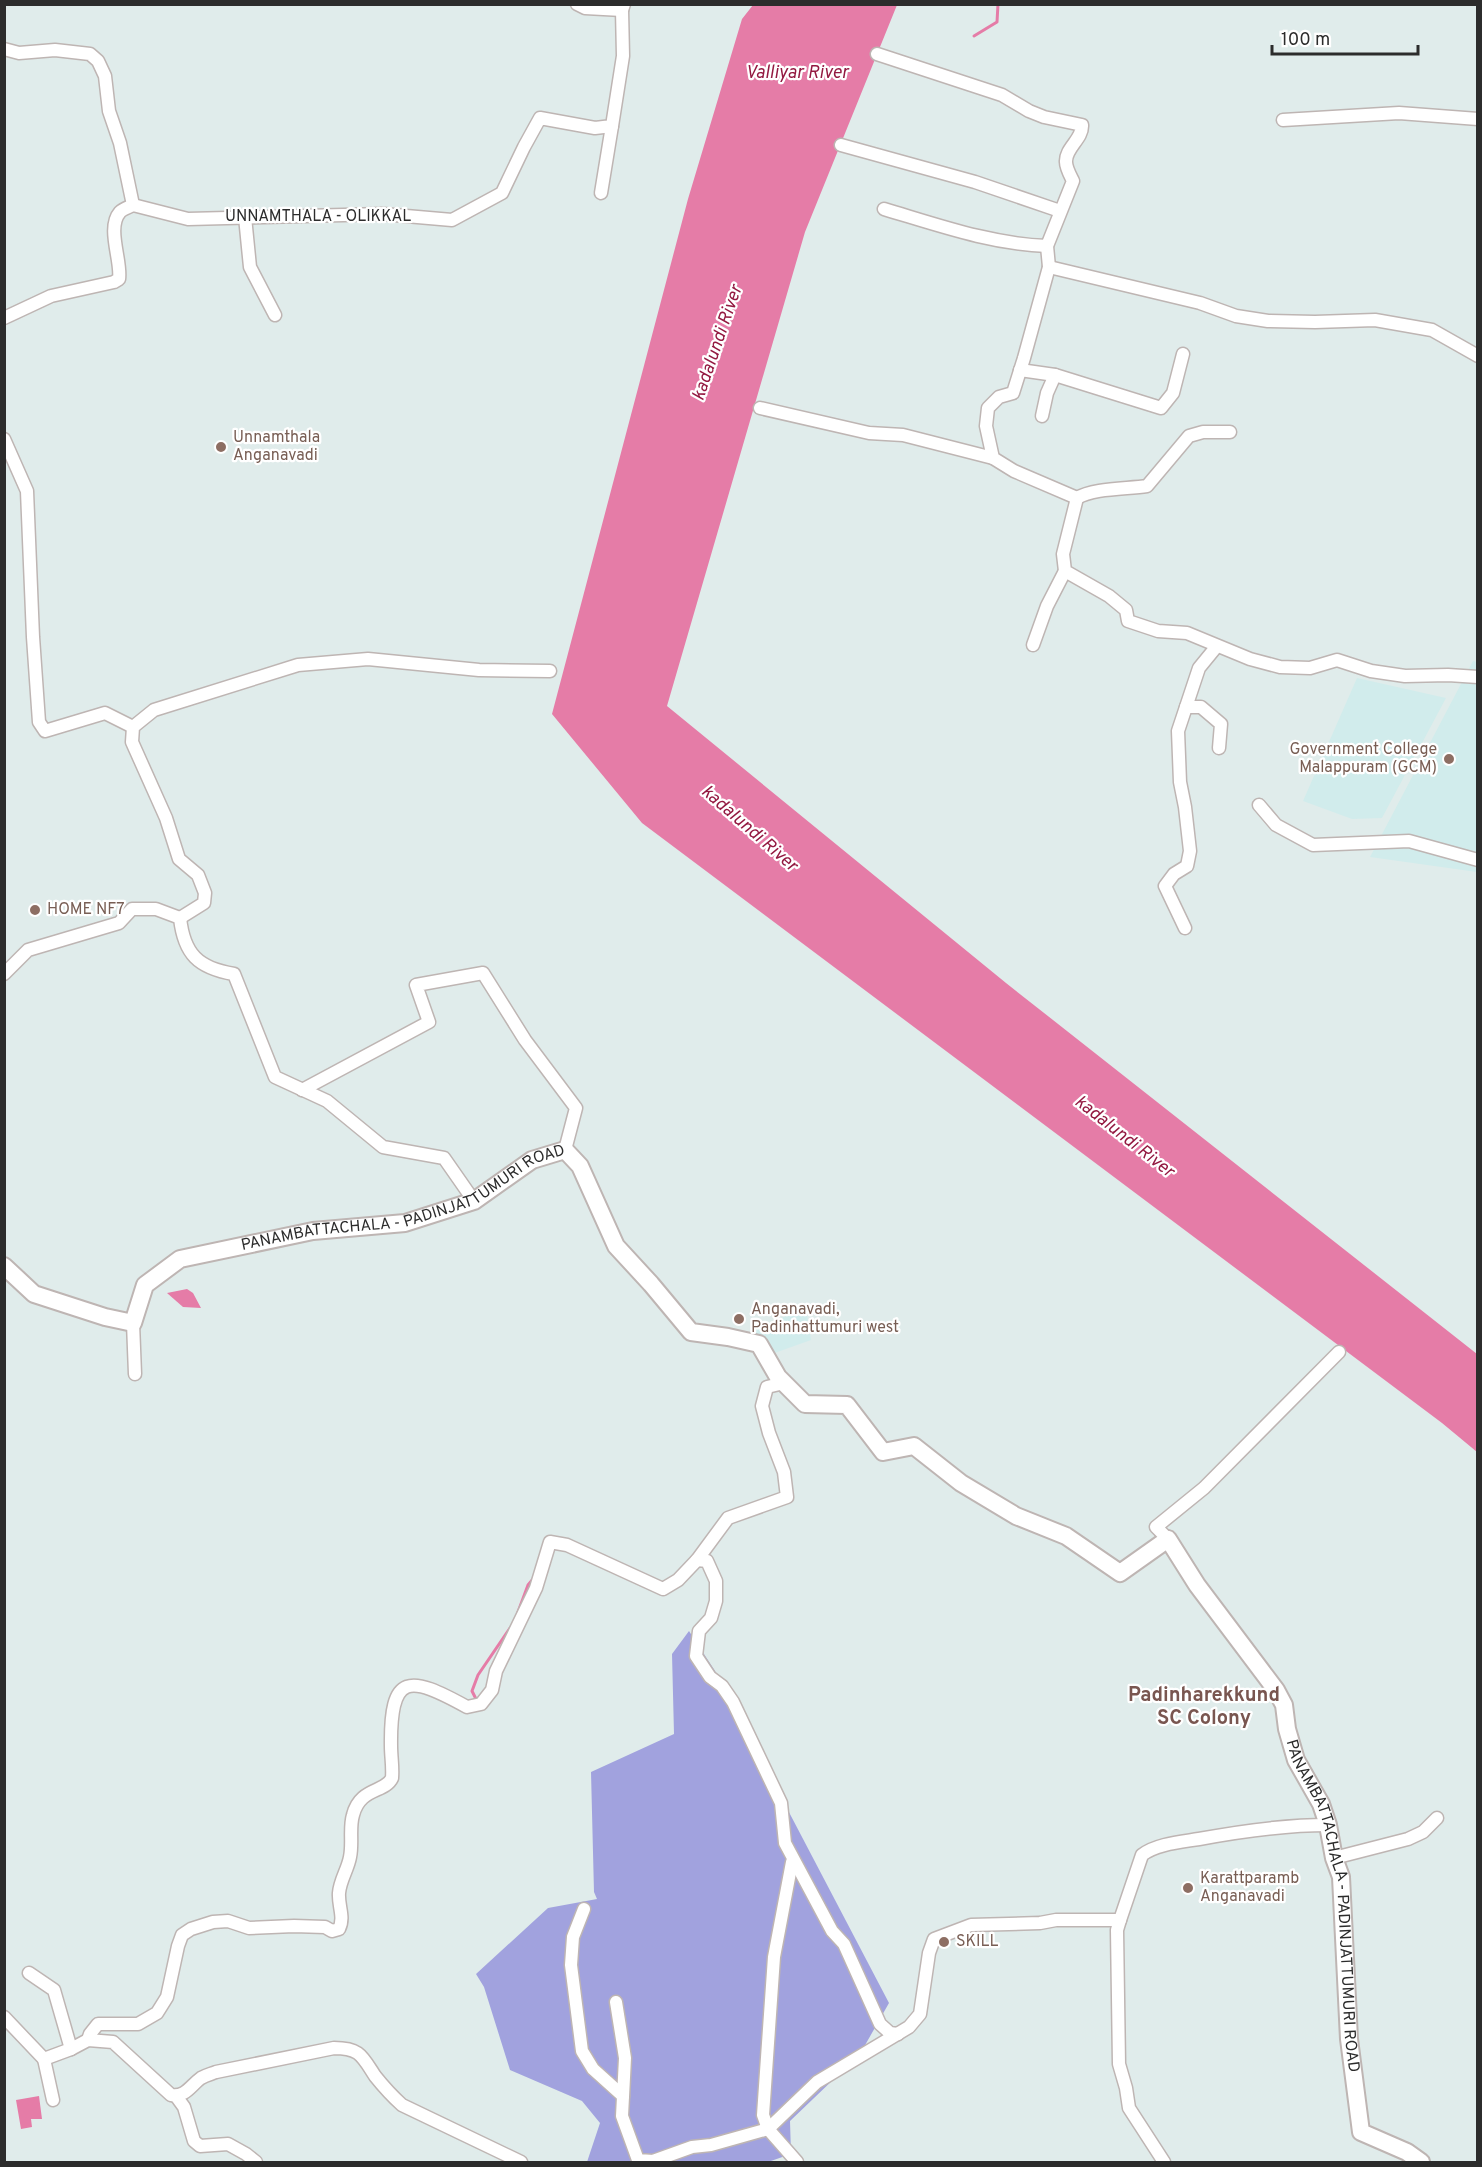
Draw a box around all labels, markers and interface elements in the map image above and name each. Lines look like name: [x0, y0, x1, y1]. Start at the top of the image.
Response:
scale bar: [1272, 18, 1418, 56]
text: 100 m: [1281, 29, 1330, 52]
water label: Valliyar River: [746, 62, 851, 85]
street label: UNNAMTHALA - OLIKKAL: [225, 207, 411, 227]
water label: kadalundi River: [688, 280, 749, 404]
place label: Unnamthala Anganavadi: [233, 428, 320, 466]
marker: Unnamthala Anganavadi: [214, 440, 228, 454]
place label: Government College Malappuram (GCM): [1290, 740, 1437, 778]
marker: Government College Malappuram (GCM): [1442, 752, 1456, 766]
water label: kadalundi River: [696, 781, 804, 879]
place label: HOME NF7: [47, 900, 125, 920]
marker: HOME NF7: [28, 903, 42, 917]
water label: kadalundi River: [1069, 1091, 1180, 1184]
street label: PANAMBATTACHALA - PADINJATTUMURI ROAD: [239, 1141, 567, 1256]
place label: Anganavadi, Padinhattumuri west: [751, 1300, 899, 1338]
marker: Anganavadi, Padinhattumuri west: [732, 1312, 746, 1326]
district label: Padinharekkund SC Colony: [1128, 1683, 1280, 1732]
street label: PANAMBATTACHALA - PADINJATTUMURI ROAD: [1281, 1737, 1363, 2073]
place label: Karattparamb Anganavadi: [1200, 1869, 1299, 1907]
marker: Karattparamb Anganavadi: [1181, 1881, 1195, 1895]
place label: SKILL: [956, 1932, 999, 1952]
marker: SKILL: [937, 1935, 951, 1949]

